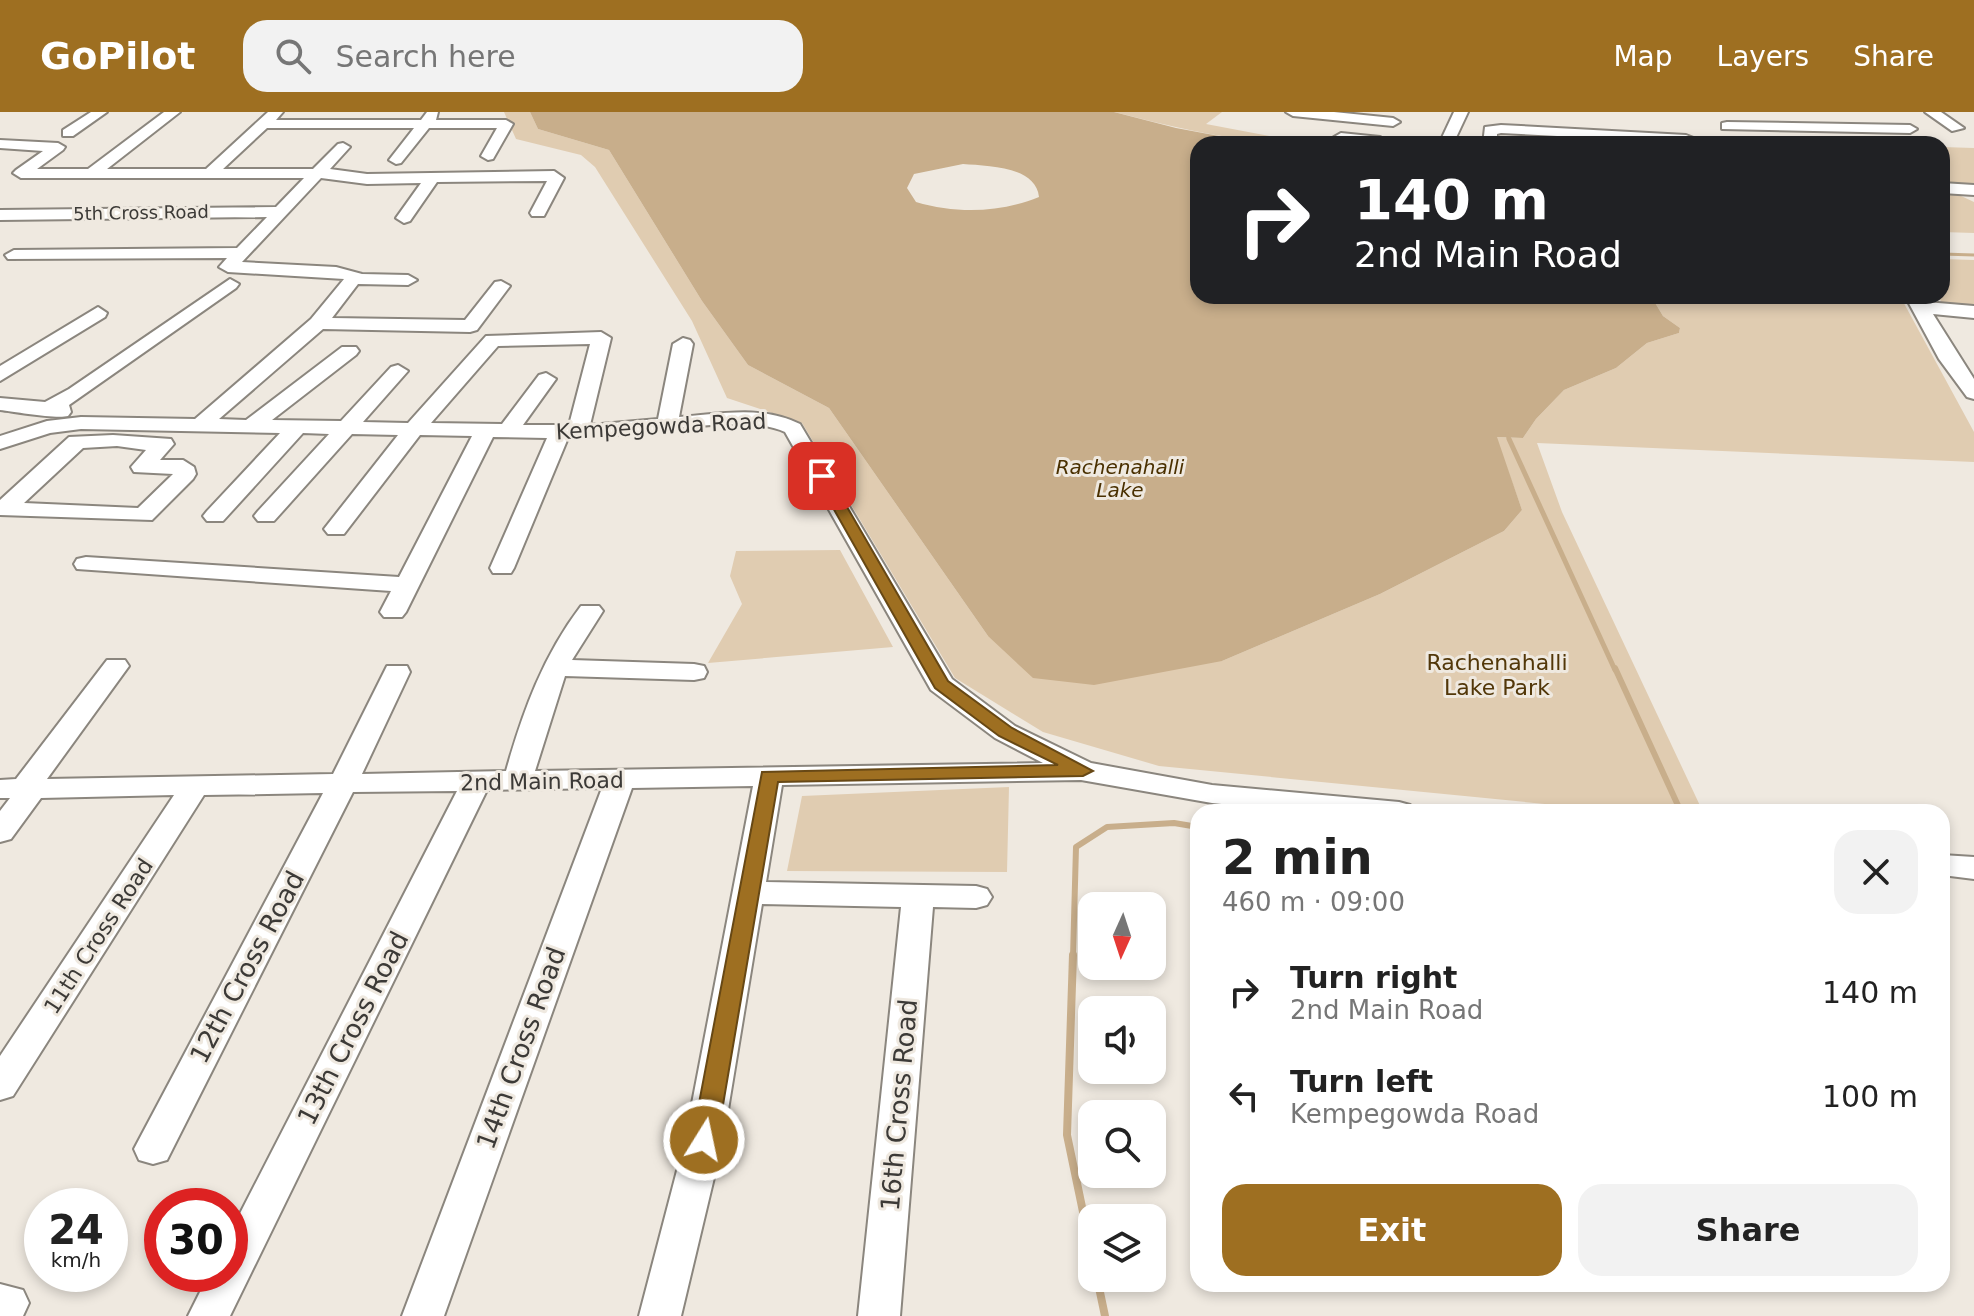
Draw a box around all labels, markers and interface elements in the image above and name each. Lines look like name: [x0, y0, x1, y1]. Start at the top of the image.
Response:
search box: [243, 20, 803, 92]
text: GoPilot: [40, 34, 195, 78]
icon: search: [271, 34, 315, 78]
text: Search here: [335, 39, 516, 74]
text: Map: [1613, 40, 1673, 73]
text: Layers: [1717, 40, 1809, 73]
text: Share: [1853, 40, 1934, 73]
text: 140 m: [1354, 167, 1549, 232]
icon: right: [1222, 168, 1326, 272]
street label: 5th Cross Road: [73, 201, 209, 224]
text: 2nd Main Road: [1354, 234, 1622, 275]
street label: Kempegowda Road: [555, 408, 767, 444]
pin: [788, 442, 856, 510]
icon: arrive: [800, 454, 844, 498]
water label: Rachenahalli Lake: [1056, 455, 1185, 502]
park label: Rachenahalli Lake Park: [1426, 650, 1568, 700]
street label: 2nd Main Road: [460, 768, 624, 795]
text: 2 min: [1222, 829, 1373, 885]
button: close: [1834, 830, 1918, 914]
street label: 11th Cross Road: [39, 854, 158, 1019]
street label: 12th Cross Road: [184, 866, 310, 1068]
text: 460 m · 09:00: [1222, 887, 1405, 917]
north arrow: [1078, 892, 1166, 980]
map controls: [1078, 892, 1166, 1292]
street label: 13th Cross Road: [291, 926, 415, 1130]
street label: 14th Cross Road: [471, 943, 571, 1153]
text: Turn right: [1290, 960, 1457, 995]
icon: right: [1222, 970, 1266, 1014]
text: 140 m: [1822, 975, 1918, 1010]
text: 2nd Main Road: [1290, 995, 1483, 1025]
button: sound: [1078, 996, 1166, 1084]
street label: 16th Cross Road: [875, 998, 923, 1212]
text: Turn left: [1290, 1064, 1433, 1099]
icon: left: [1222, 1074, 1266, 1118]
text: 100 m: [1822, 1079, 1918, 1114]
position arrow: [662, 1098, 746, 1182]
text: Kempegowda Road: [1290, 1099, 1539, 1129]
button: search: [1078, 1100, 1166, 1188]
button: Exit: [1222, 1184, 1562, 1276]
button: Share: [1578, 1184, 1918, 1276]
speed limit sign: 30: [144, 1188, 248, 1292]
button: layers: [1078, 1204, 1166, 1292]
text: 24: [48, 1207, 104, 1253]
text: km/h: [51, 1248, 101, 1272]

